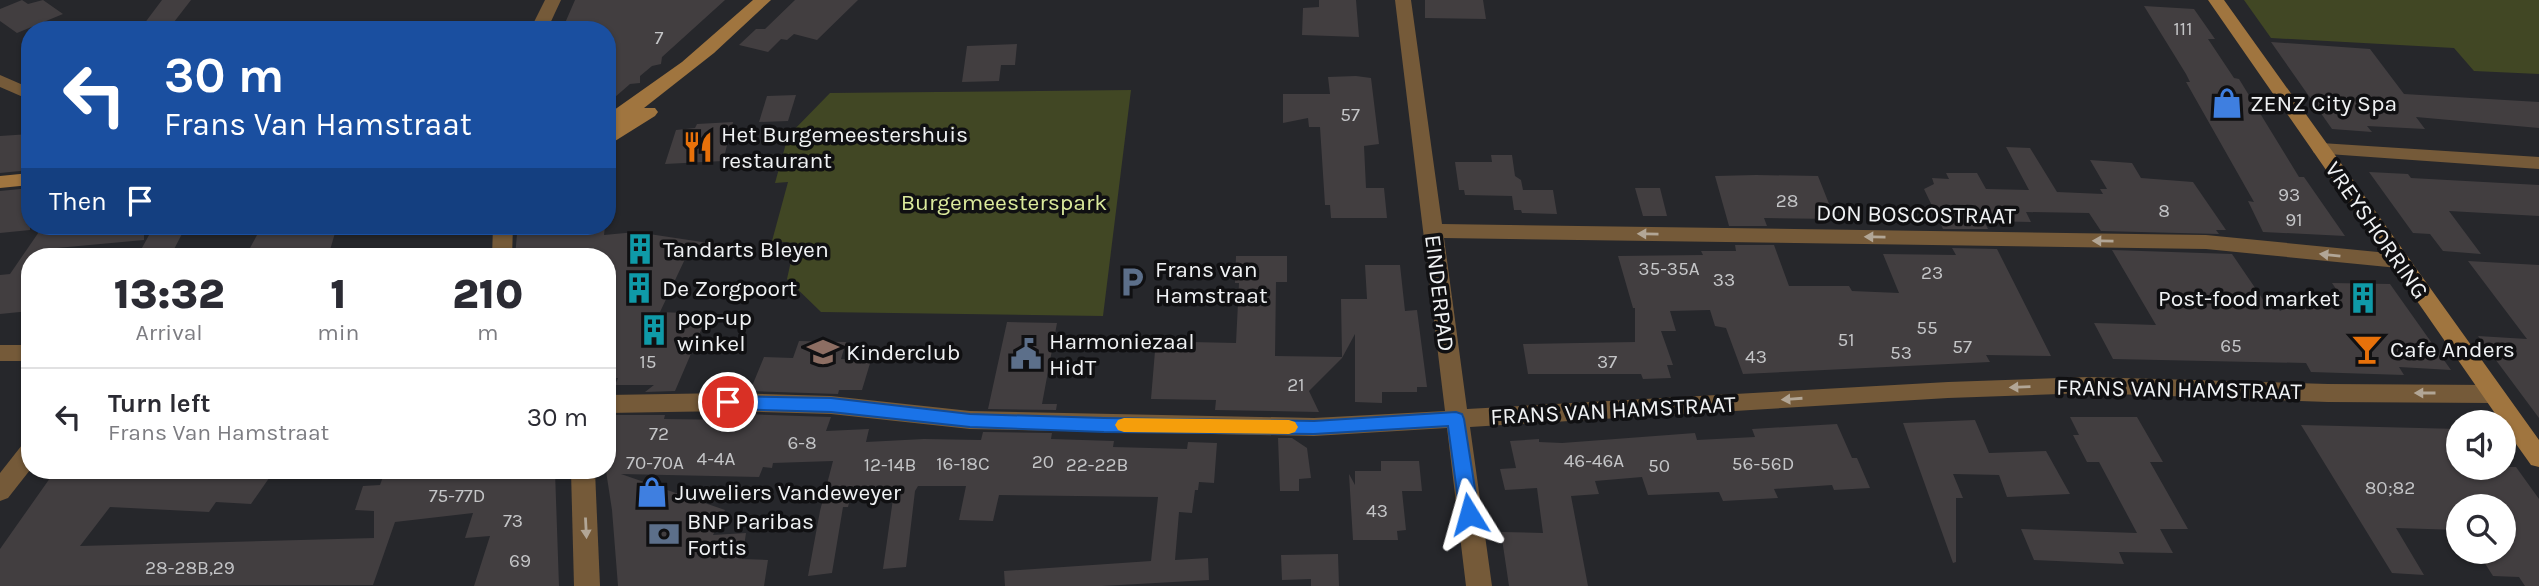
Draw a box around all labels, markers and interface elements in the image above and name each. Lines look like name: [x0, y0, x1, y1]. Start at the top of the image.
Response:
house number: 111: [2174, 18, 2192, 40]
house number: 7: [655, 27, 664, 49]
text: 30 m: [164, 47, 284, 104]
icon: left: [49, 49, 140, 140]
shop icon: ZENZ City Spa: [2210, 86, 2244, 120]
place label: ZENZ City Spa: [2250, 90, 2397, 117]
house number: 57: [1340, 104, 1360, 126]
text: Frans Van Hamstraat: [164, 106, 472, 143]
place label: Het Burgemeestershuis restaurant: [721, 121, 968, 174]
restaurant icon: Het Burgemeestershuis restaurant: [681, 130, 715, 164]
street label: VREYSHORRING: [2319, 157, 2434, 304]
icon: arrive: [121, 182, 159, 220]
house number: 93: [2278, 184, 2300, 206]
text: Then: [49, 186, 107, 217]
park label: Burgemeesterspark: [901, 189, 1107, 216]
house number: 28: [1776, 190, 1798, 212]
street label: DON BOSCOSTRAAT: [1816, 199, 2017, 230]
house number: 8: [2158, 200, 2170, 222]
house number: 91: [2285, 209, 2303, 231]
one-way arrow: [1637, 229, 1659, 240]
building icon: Tandarts Bleyen: [623, 232, 657, 266]
one-way arrow: [1864, 232, 1886, 243]
street label: EINDERPAD: [1419, 233, 1460, 353]
one-way arrow: [2092, 235, 2114, 246]
place label: Tandarts Bleyen: [663, 236, 829, 263]
one-way arrow: [2318, 249, 2340, 260]
place label: Frans van Hamstraat: [1155, 256, 1268, 309]
house number: 35-35A: [1638, 258, 1700, 280]
house number: 23: [1921, 262, 1943, 284]
parking icon: Frans van Hamstraat: [1115, 265, 1149, 299]
text: 13:32: [114, 269, 224, 319]
text: 1: [330, 269, 346, 319]
text: 210: [452, 269, 523, 319]
house number: 33: [1713, 269, 1735, 291]
building icon: De Zorgpoort: [622, 271, 656, 305]
place label: De Zorgpoort: [662, 275, 797, 302]
building icon: Post-food market: [2346, 281, 2380, 315]
place label: Post-food market: [2158, 285, 2340, 312]
place label: pop-up winkel: [677, 304, 752, 357]
building icon: pop-up winkel: [637, 313, 671, 347]
house number: 55: [1916, 317, 1938, 339]
text: Arrival: [135, 319, 203, 346]
text: min: [317, 319, 360, 346]
text: m: [477, 319, 499, 346]
place label: Harmoniezaal HidT: [1049, 328, 1195, 381]
house number: 51: [1837, 329, 1855, 351]
bar icon: Cafe Anders: [2350, 332, 2384, 366]
school or university icon: Kinderclub: [806, 335, 840, 369]
house number: 65: [2220, 335, 2242, 357]
house number: 57: [1952, 336, 1972, 358]
place label: Cafe Anders: [2390, 336, 2515, 363]
public building icon: Harmoniezaal HidT: [1009, 337, 1043, 371]
place label: Kinderclub: [846, 339, 960, 366]
house number: 53: [1890, 342, 1912, 364]
house number: 43: [1745, 346, 1767, 368]
house number: 15: [639, 351, 657, 373]
house number: 37: [1597, 351, 1617, 373]
pin: [698, 372, 758, 432]
house number: 21: [1287, 374, 1305, 396]
street label: FRANS VAN HAMSTRAAT: [2056, 374, 2303, 405]
one-way arrow: [2008, 381, 2030, 392]
icon: arrive: [709, 383, 747, 421]
one-way arrow: [2414, 387, 2436, 399]
text: Turn left: [108, 388, 210, 419]
street label: FRANS VAN HAMSTRAAT: [1490, 391, 1737, 430]
one-way arrow: [1781, 394, 1803, 405]
icon: left: [49, 398, 87, 436]
text: 30 m: [527, 402, 588, 433]
map controls: [2446, 410, 2516, 564]
button: sound: [2446, 410, 2516, 480]
text: Frans Van Hamstraat: [108, 419, 329, 446]
house number: 72: [649, 423, 669, 445]
house number: 6-8: [787, 432, 817, 454]
house number: 4-4A: [697, 448, 735, 470]
house number: 46-46A: [1564, 450, 1624, 472]
house number: 20: [1032, 451, 1054, 473]
house number: 70-70A: [626, 452, 684, 474]
house number: 16-18C: [936, 453, 990, 475]
house number: 56-56D: [1732, 453, 1794, 475]
house number: 12-14B: [864, 454, 916, 476]
house number: 22-22B: [1066, 454, 1128, 476]
house number: 50: [1648, 455, 1670, 477]
shop icon: Juweliers Vandeweyer: [635, 475, 669, 509]
position arrow: [1432, 477, 1506, 551]
house number: 80;82: [2365, 477, 2415, 499]
place label: Juweliers Vandeweyer: [675, 479, 902, 506]
house number: 75-77D: [429, 485, 485, 507]
button: search: [2446, 494, 2516, 564]
house number: 43: [1366, 500, 1388, 522]
place label: BNP Paribas Fortis: [687, 508, 814, 561]
house number: 73: [503, 510, 523, 532]
bank icon: BNP Paribas Fortis: [647, 517, 681, 551]
one-way arrow: [581, 518, 592, 540]
house number: 69: [509, 550, 531, 572]
house number: 28-28B,29: [145, 557, 235, 579]

